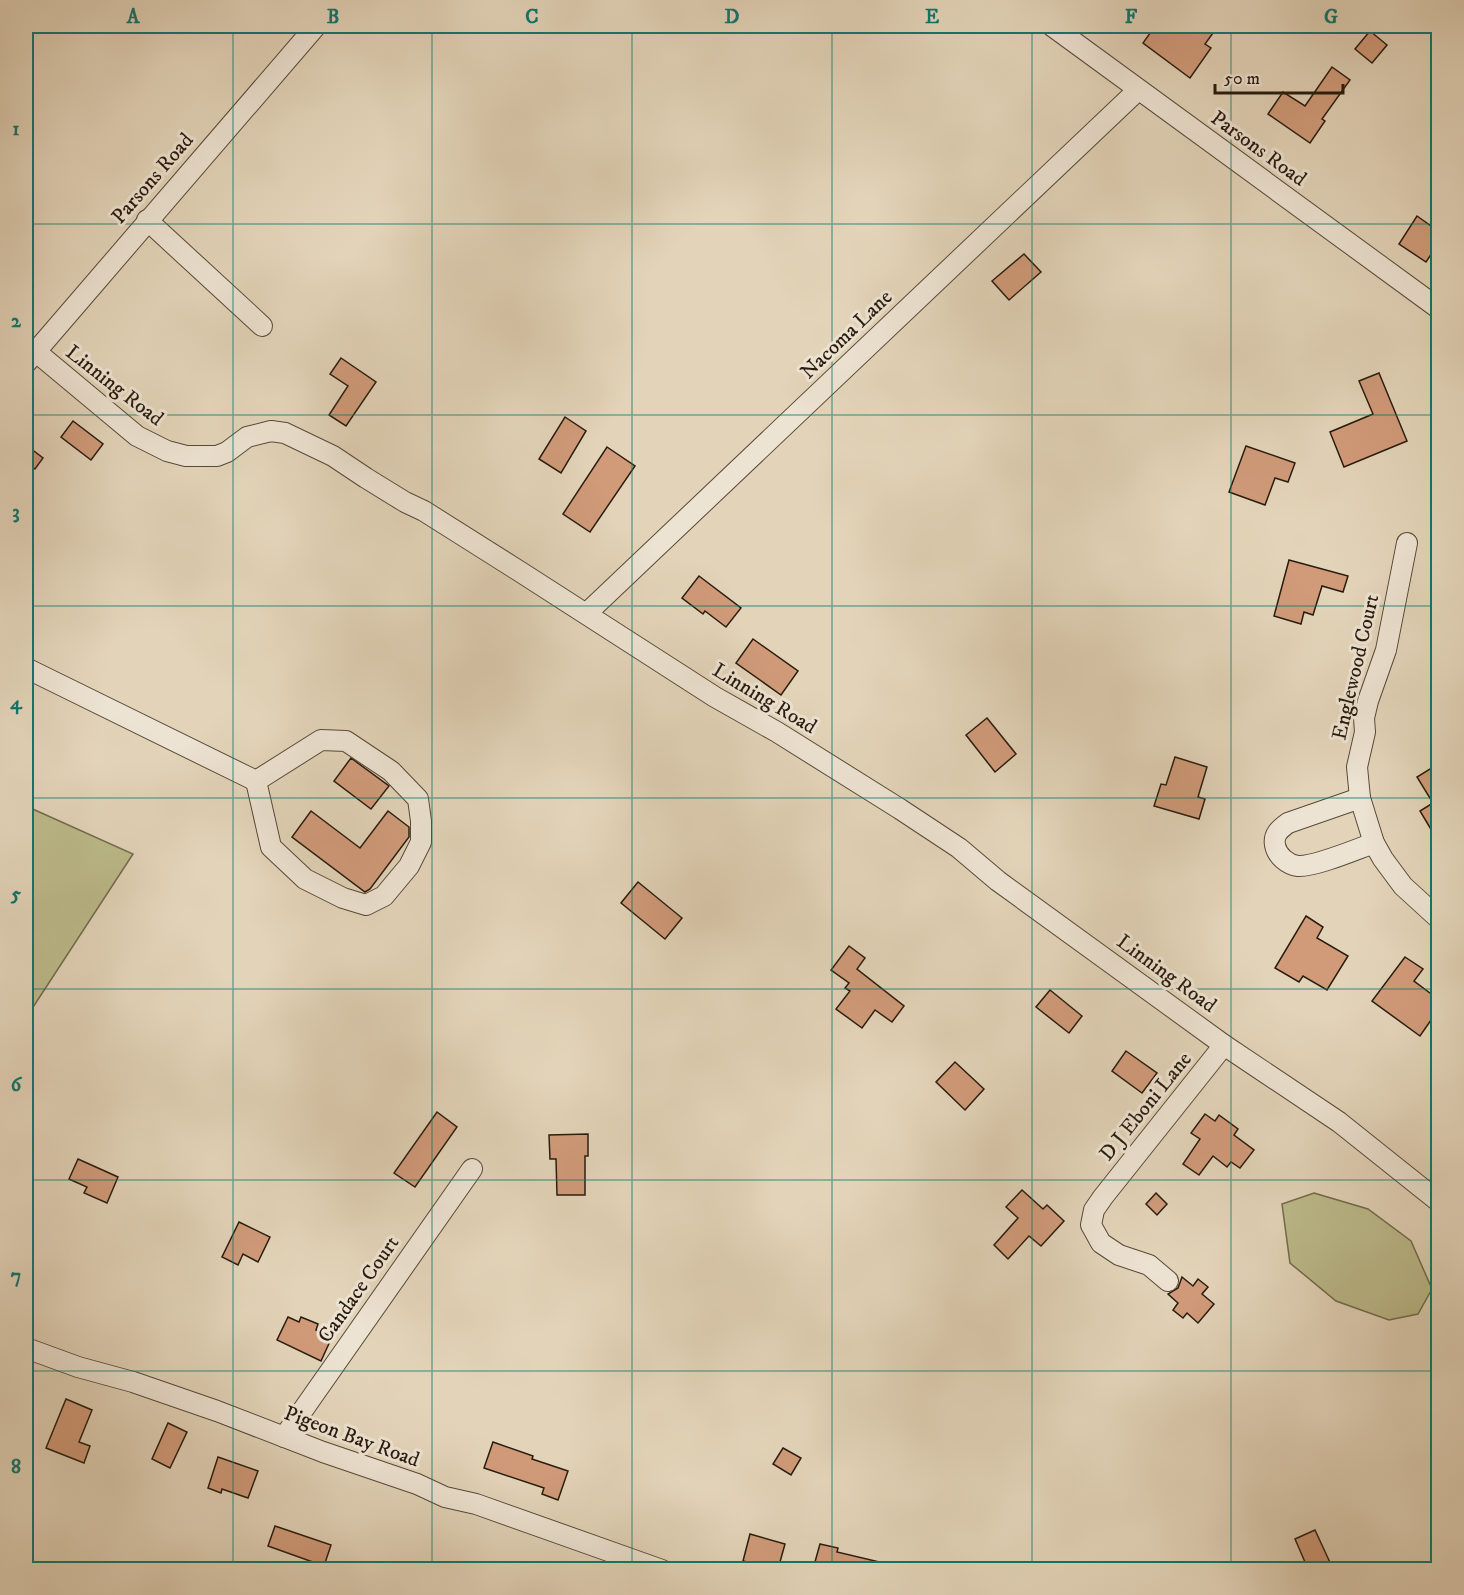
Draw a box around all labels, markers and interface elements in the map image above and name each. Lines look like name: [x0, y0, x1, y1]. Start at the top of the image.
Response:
text: A: [126, 5, 141, 30]
text: B: [327, 5, 339, 30]
text: C: [525, 5, 539, 30]
text: D: [725, 5, 740, 30]
text: E: [925, 5, 939, 30]
text: F: [1125, 5, 1138, 30]
text: G: [1324, 5, 1338, 30]
scale bar: [1215, 57, 1342, 95]
text: 50 m: [1224, 68, 1260, 90]
street label: Parsons Road: [1205, 105, 1312, 193]
text: 1: [12, 117, 20, 142]
street label: Parsons Road: [106, 127, 200, 230]
street label: Nacoma Lane: [795, 284, 898, 385]
text: 2: [11, 309, 22, 334]
street label: Linning Road: [60, 339, 169, 432]
text: 3: [12, 500, 20, 525]
street label: Englewood Court: [1327, 592, 1385, 743]
street label: Linning Road: [708, 658, 822, 740]
text: 4: [10, 691, 23, 716]
text: 5: [10, 882, 21, 907]
street label: Linning Road: [1111, 929, 1222, 1019]
street label: D J Eboni Lane: [1094, 1047, 1198, 1166]
text: 6: [11, 1073, 23, 1098]
street label: Candace Court: [313, 1231, 405, 1348]
text: 7: [11, 1264, 21, 1289]
street label: Pigeon Bay Road: [280, 1400, 423, 1474]
text: 8: [11, 1455, 21, 1480]

